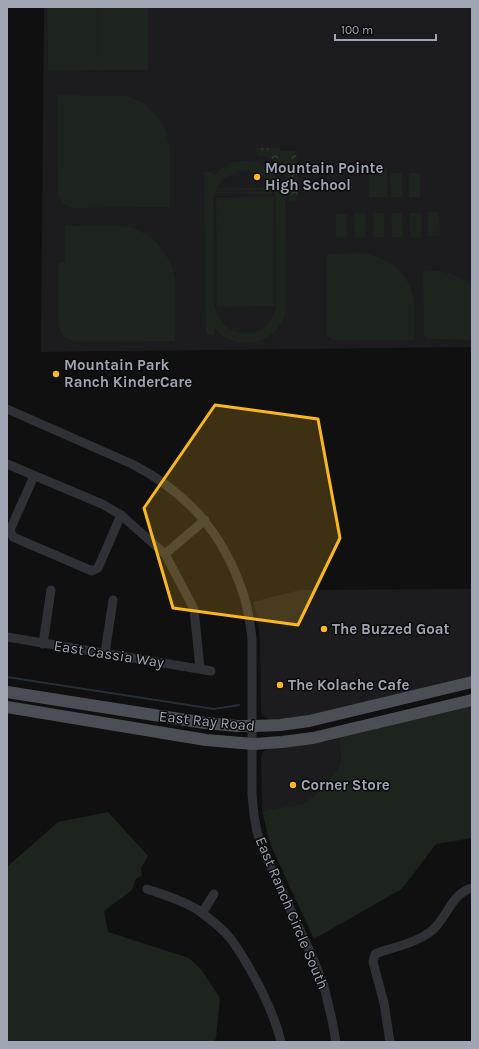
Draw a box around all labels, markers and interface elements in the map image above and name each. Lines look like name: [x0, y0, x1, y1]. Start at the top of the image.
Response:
scale bar: [335, 16, 436, 42]
text: 100 m: [341, 23, 373, 37]
place label: Mountain Pointe High School: [265, 159, 383, 194]
marker: Mountain Pointe High School: [252, 172, 262, 182]
place label: Mountain Park Ranch KinderCare: [64, 356, 192, 391]
marker: Mountain Park Ranch KinderCare: [51, 369, 61, 379]
place label: The Buzzed Goat: [332, 620, 449, 638]
marker: The Buzzed Goat: [319, 624, 329, 634]
street label: East Cassia Way: [53, 636, 165, 672]
place label: The Kolache Cafe: [288, 676, 410, 694]
marker: The Kolache Cafe: [275, 680, 285, 690]
street label: East Ray Road: [158, 707, 256, 735]
place label: Corner Store: [301, 776, 390, 794]
marker: Corner Store: [288, 780, 298, 790]
street label: East Ranch Circle South: [252, 834, 332, 992]

